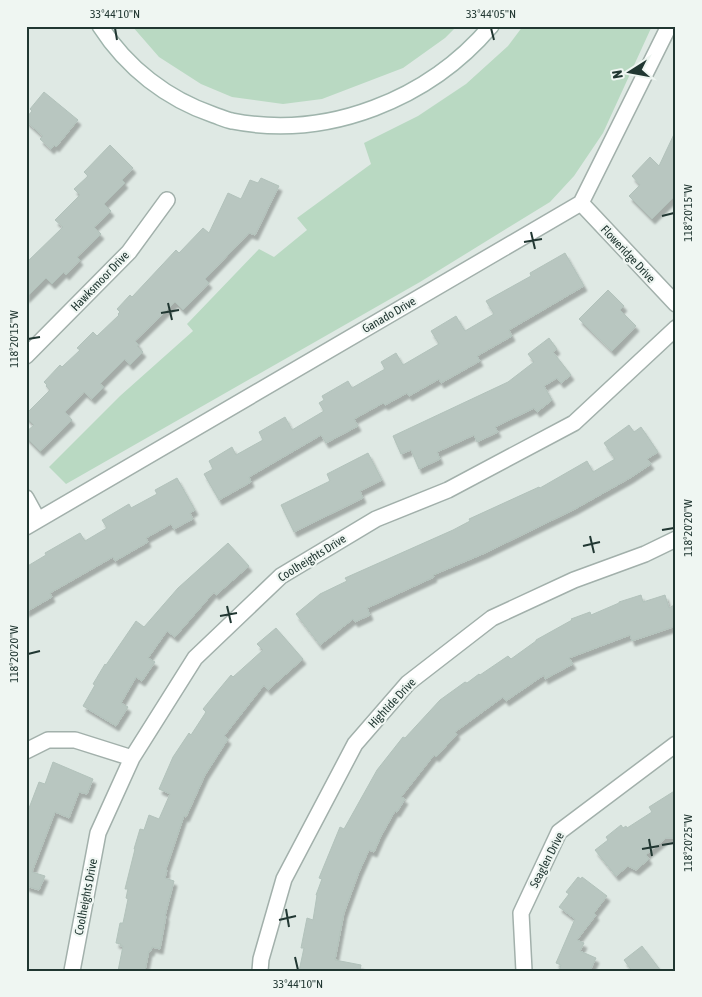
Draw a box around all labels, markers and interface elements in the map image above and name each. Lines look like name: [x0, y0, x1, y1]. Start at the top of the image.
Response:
text: 33°44'10"N: [90, 7, 140, 21]
text: 33°44'05"N: [466, 7, 516, 21]
north arrow: [604, 48, 654, 98]
text: N: [609, 69, 626, 80]
text: 118°20'15"W: [681, 184, 695, 242]
street label: Floweridge Drive: [598, 222, 658, 286]
street label: Hawksmoor Drive: [68, 248, 132, 314]
street label: Ganado Drive: [360, 294, 418, 336]
text: 118°20'15"W: [7, 310, 21, 368]
text: 118°20'20"W: [681, 499, 695, 557]
street label: Coolheights Drive: [275, 532, 349, 584]
text: 118°20'20"W: [7, 625, 21, 683]
street label: Hightide Drive: [365, 675, 419, 731]
text: 118°20'25"W: [681, 814, 695, 872]
street label: Seaglen Drive: [527, 830, 567, 890]
street label: Coolheights Drive: [72, 858, 100, 936]
text: 33°44'10"N: [273, 977, 323, 991]

